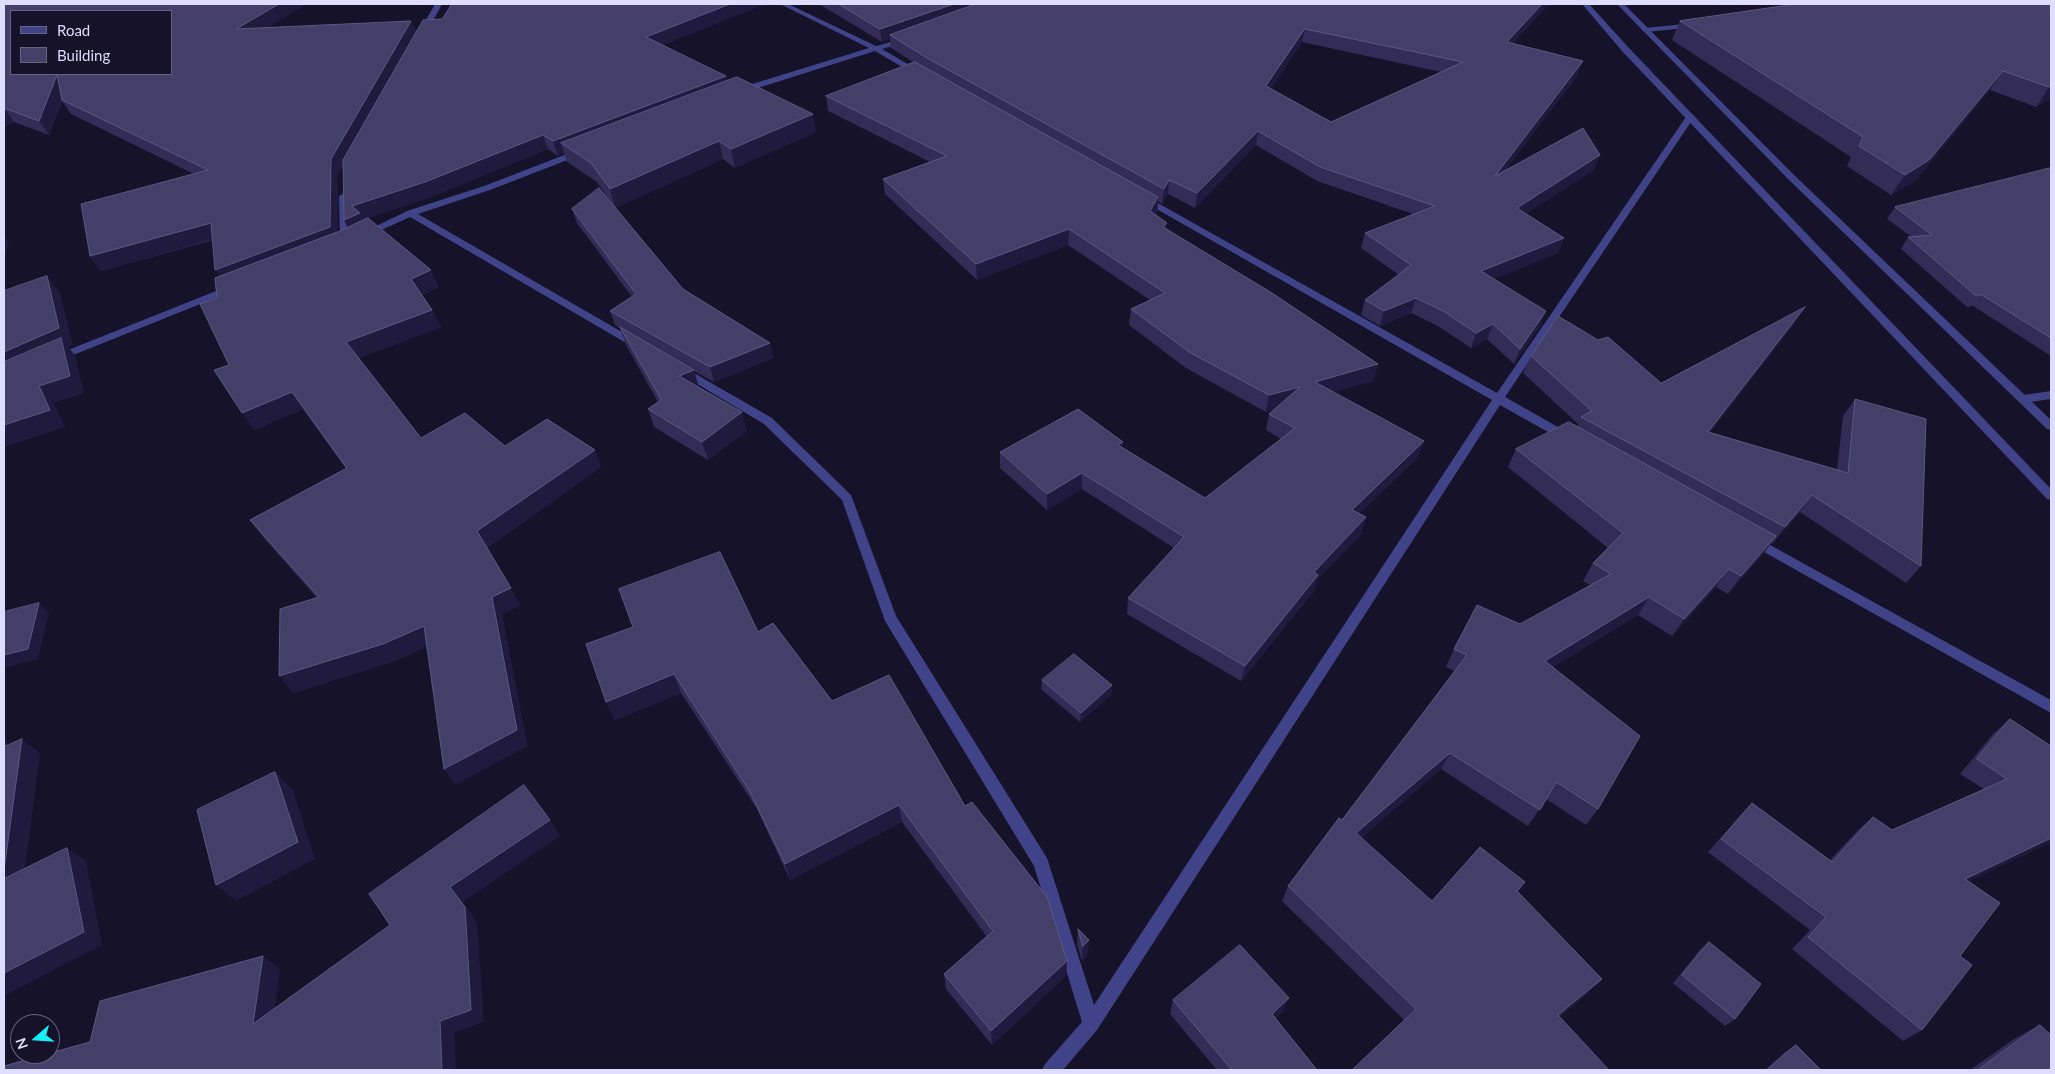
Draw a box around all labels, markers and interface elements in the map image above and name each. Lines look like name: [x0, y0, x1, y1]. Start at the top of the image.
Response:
legend: [10, 10, 172, 75]
text: Road: [57, 21, 90, 39]
text: Building: [57, 46, 110, 64]
north arrow: [10, 1014, 60, 1064]
text: N: [11, 1036, 31, 1052]

